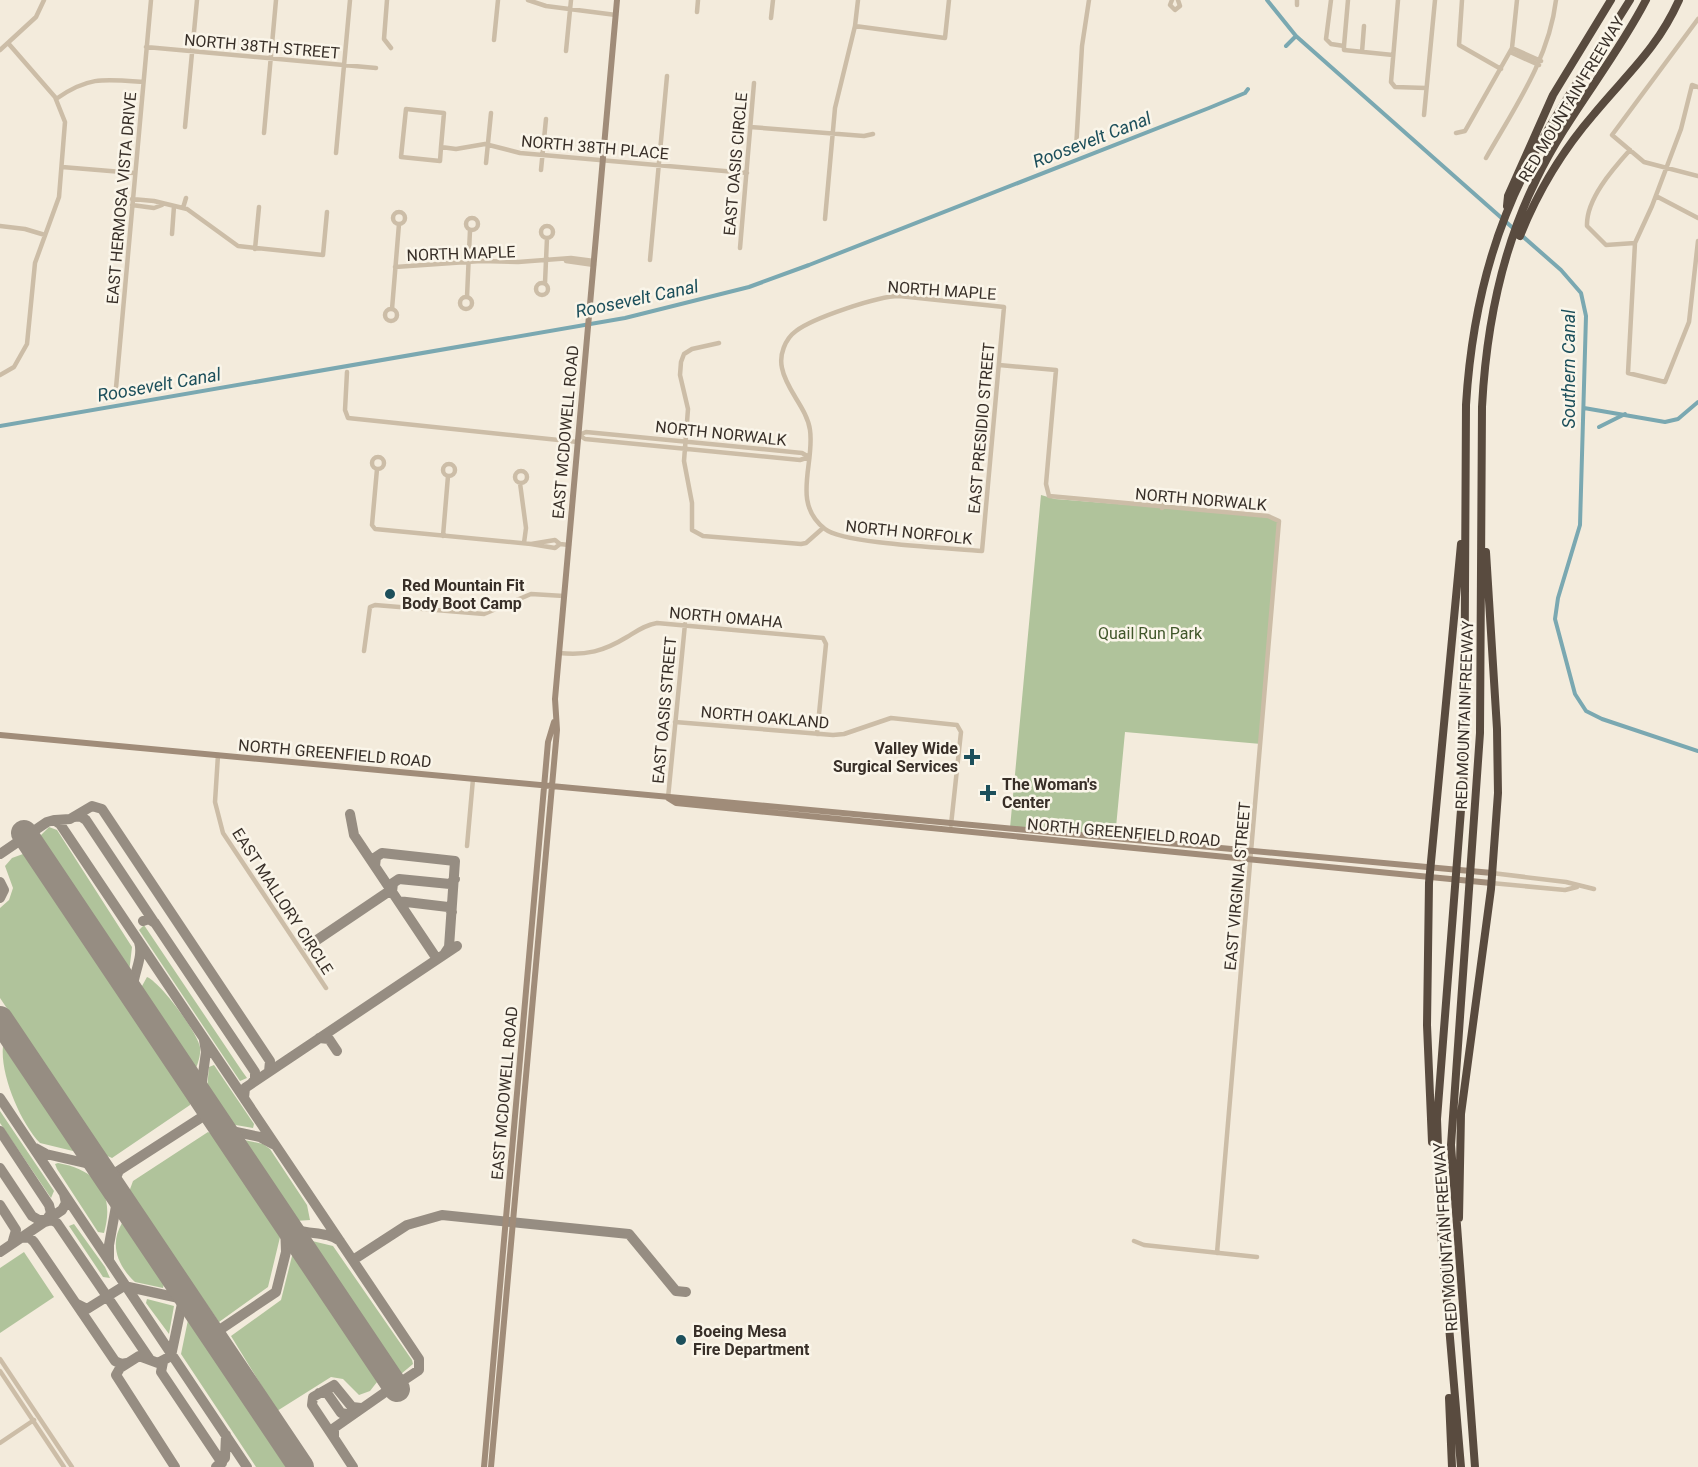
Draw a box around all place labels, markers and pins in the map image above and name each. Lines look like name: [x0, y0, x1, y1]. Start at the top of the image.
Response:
place label: Red Mountain Fit Body Boot Camp: [402, 576, 525, 613]
marker: Red Mountain Fit Body Boot Camp: [383, 587, 397, 601]
place label: Valley Wide Surgical Services: [833, 739, 958, 776]
marker: Valley Wide Surgical Services: [963, 748, 981, 766]
place label: The Woman's Center: [1002, 775, 1097, 812]
marker: The Woman's Center: [979, 784, 997, 802]
place label: Boeing Mesa Fire Department: [693, 1322, 810, 1359]
marker: Boeing Mesa Fire Department: [674, 1333, 688, 1347]

